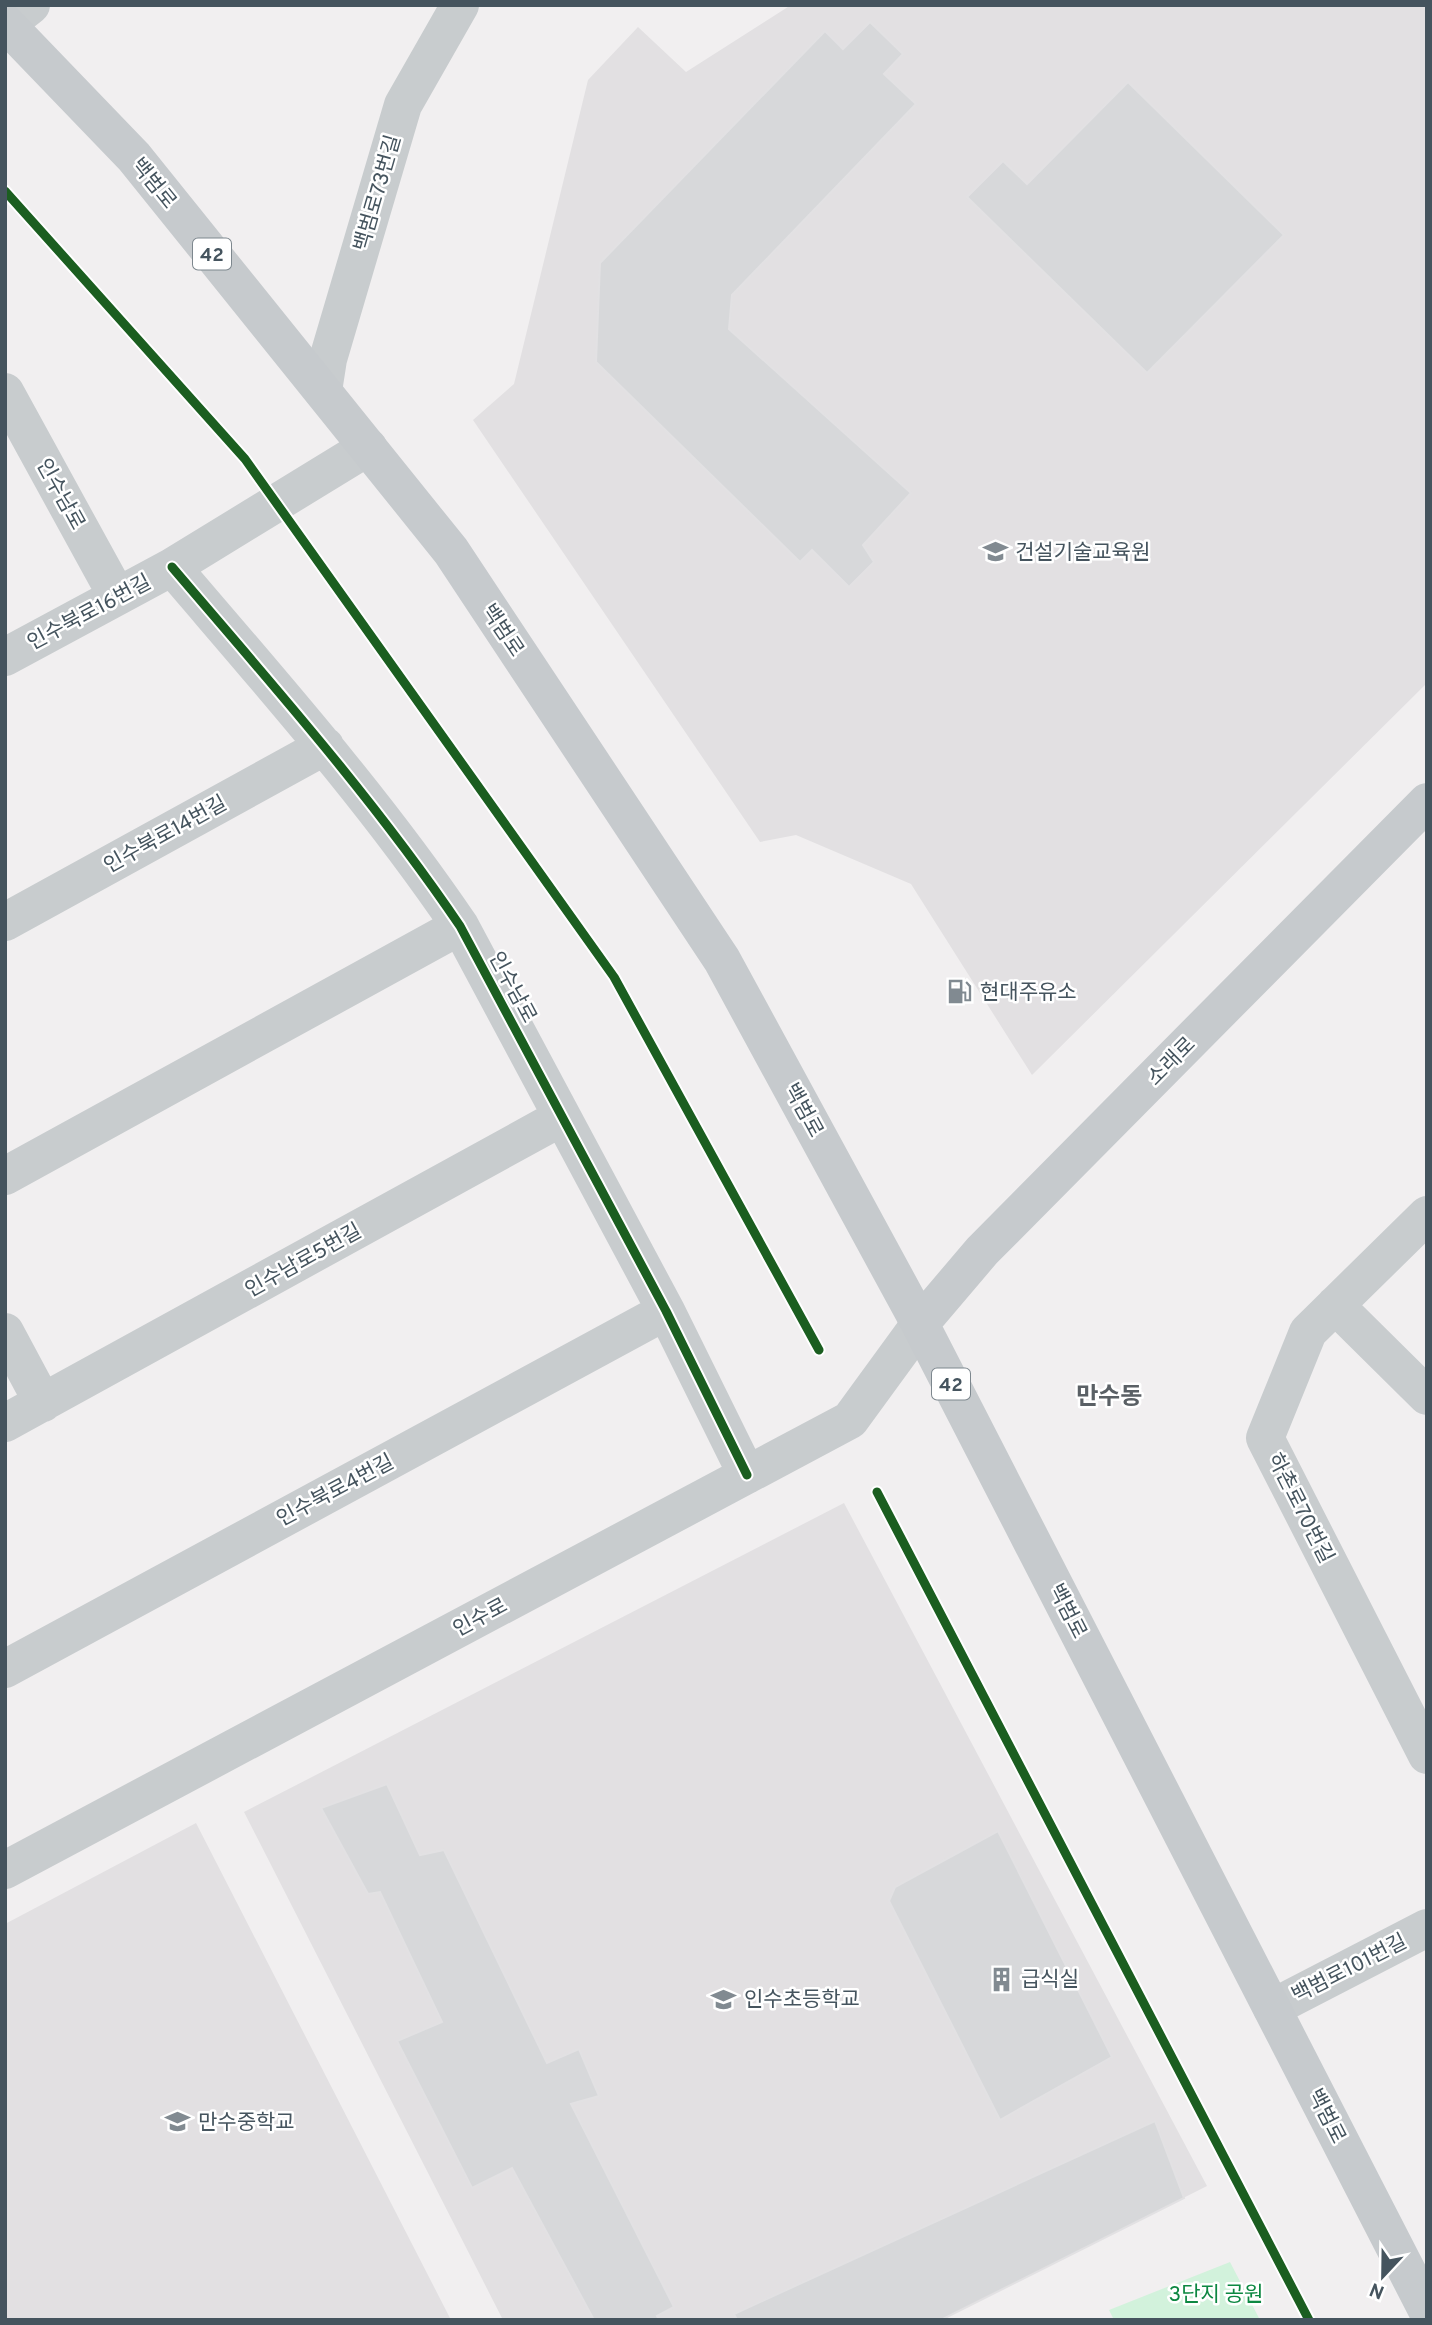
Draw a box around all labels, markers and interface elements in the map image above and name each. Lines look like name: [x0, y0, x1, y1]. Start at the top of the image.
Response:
street label: 백범로73번길: [349, 132, 408, 255]
street label: 백범로: [124, 153, 182, 215]
road number: 42: [193, 238, 231, 270]
street label: 인수남로: [29, 454, 90, 535]
school or university icon: 건설기술교육원: [981, 538, 1009, 566]
place label: 건설기술교육원: [1015, 540, 1150, 567]
street label: 인수북로16번길: [23, 569, 156, 657]
street label: 백범로: [474, 599, 529, 662]
street label: 인수북로14번길: [100, 790, 232, 880]
street label: 인수남로: [482, 947, 542, 1028]
fuel station icon: 현대주유소: [946, 978, 974, 1006]
place label: 현대주유소: [980, 980, 1077, 1007]
street label: 소래로: [1142, 1032, 1202, 1092]
street label: 백범로: [777, 1079, 829, 1143]
street label: 인수남로5번길: [241, 1218, 367, 1304]
road number: 42: [932, 1368, 970, 1400]
district label: 만수동: [1076, 1383, 1142, 1413]
street label: 인수북로4번길: [272, 1449, 399, 1534]
street label: 하촌로70번길: [1260, 1449, 1339, 1568]
street label: 백범로: [1041, 1580, 1092, 1644]
street label: 인수로: [449, 1593, 513, 1644]
street label: 백범로101번길: [1288, 1929, 1412, 2010]
building icon: 급식실: [987, 1965, 1015, 1993]
place label: 급식실: [1021, 1967, 1079, 1994]
school or university icon: 인수초등학교: [710, 1985, 738, 2013]
place label: 인수초등학교: [744, 1987, 860, 2014]
street label: 백범로: [1300, 2085, 1351, 2149]
school or university icon: 만수중학교: [164, 2108, 192, 2136]
place label: 만수중학교: [198, 2110, 295, 2137]
north arrow: [1348, 2241, 1418, 2311]
text: N: [1367, 2276, 1388, 2304]
park label: 3단지 공원: [1169, 2282, 1263, 2309]

